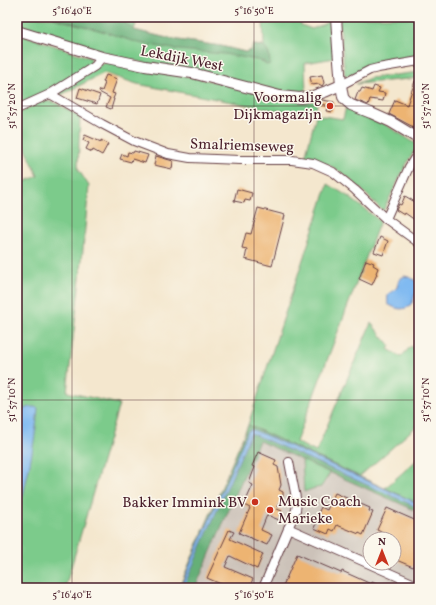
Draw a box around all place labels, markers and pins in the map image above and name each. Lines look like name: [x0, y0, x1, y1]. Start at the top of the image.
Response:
place label: Voormalig Dijkmagazijn: [233, 88, 322, 126]
marker: Voormalig Dijkmagazijn: [325, 101, 335, 111]
place label: Music Coach Marieke: [278, 492, 361, 530]
place label: Bakker Immink BV: [122, 493, 247, 514]
marker: Bakker Immink BV: [250, 497, 260, 507]
marker: Music Coach Marieke: [265, 505, 275, 515]

